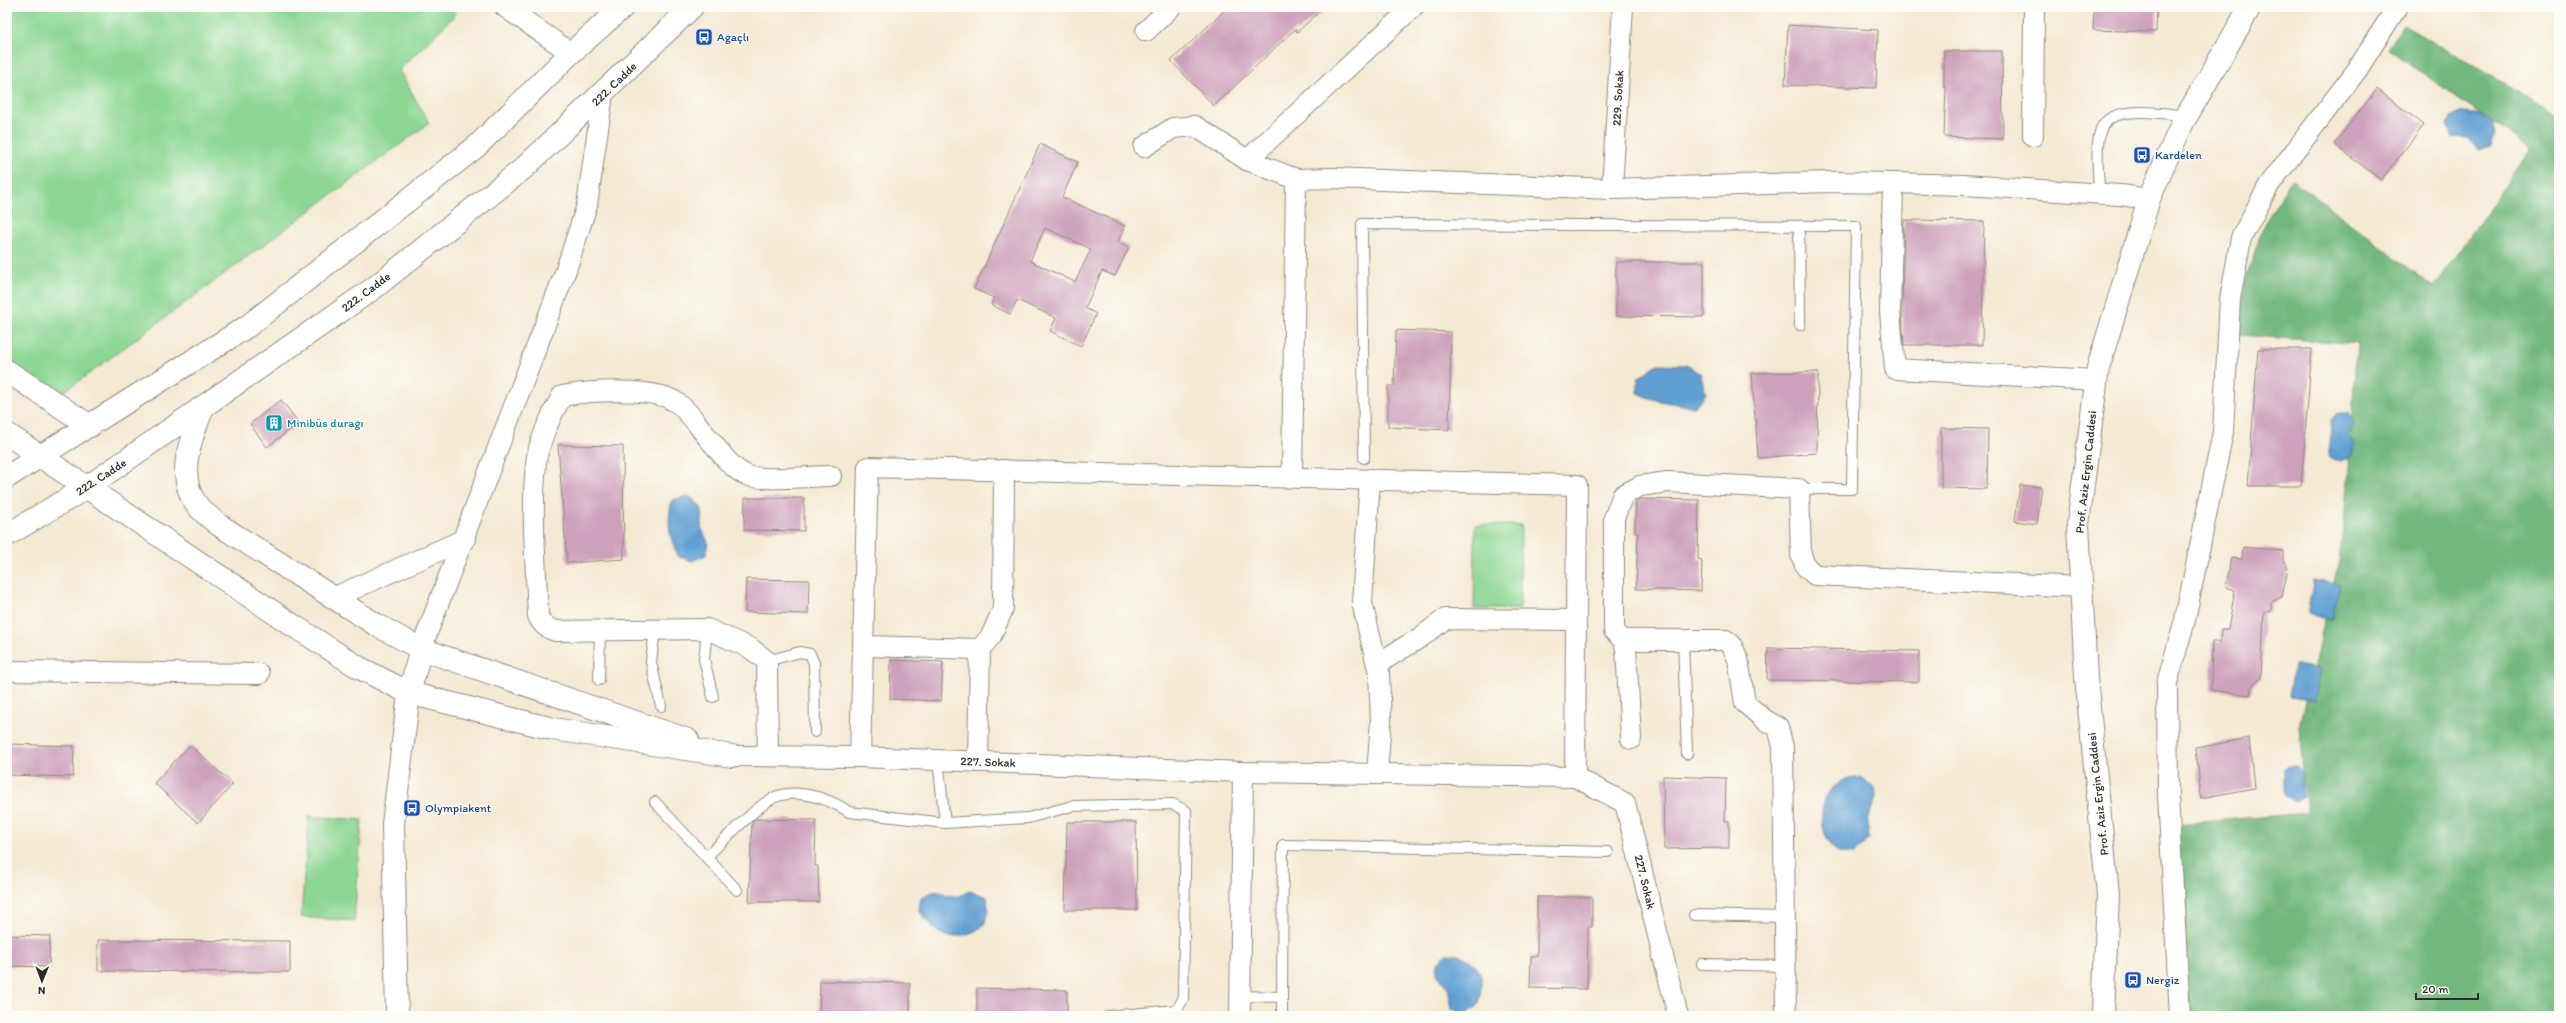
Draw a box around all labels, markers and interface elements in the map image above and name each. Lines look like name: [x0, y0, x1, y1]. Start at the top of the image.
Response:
bus stop icon: Ağaçlı: [694, 27, 714, 47]
place label: Ağaçlı: [717, 30, 749, 44]
street label: 222. Cadde: [589, 59, 640, 109]
street label: 229. Sokak: [1610, 70, 1626, 126]
bus stop icon: Kardelen: [2132, 145, 2152, 165]
place label: Kardelen: [2155, 148, 2202, 162]
street label: 222. Cadde: [339, 269, 393, 315]
street label: Prof. Aziz Ergin Caddesi: [2073, 410, 2099, 534]
building icon: Minibüs durağı: [264, 413, 284, 433]
place label: Minibüs durağı: [287, 416, 364, 430]
street label: 222. Cadde: [73, 455, 129, 498]
street label: Prof. Aziz Ergin Caddesi: [2085, 732, 2111, 856]
street label: 227. Sokak: [960, 754, 1016, 770]
bus stop icon: Olympiakent: [402, 798, 422, 818]
place label: Olympiakent: [425, 801, 492, 815]
street label: 227. Sokak: [1632, 853, 1658, 911]
north arrow: [22, 961, 62, 1001]
bus stop icon: Nergiz: [2123, 970, 2143, 990]
place label: Nergiz: [2146, 973, 2180, 987]
scale bar: [2416, 975, 2478, 1001]
text: 20 m: [2422, 982, 2449, 996]
text: N: [38, 984, 46, 997]

